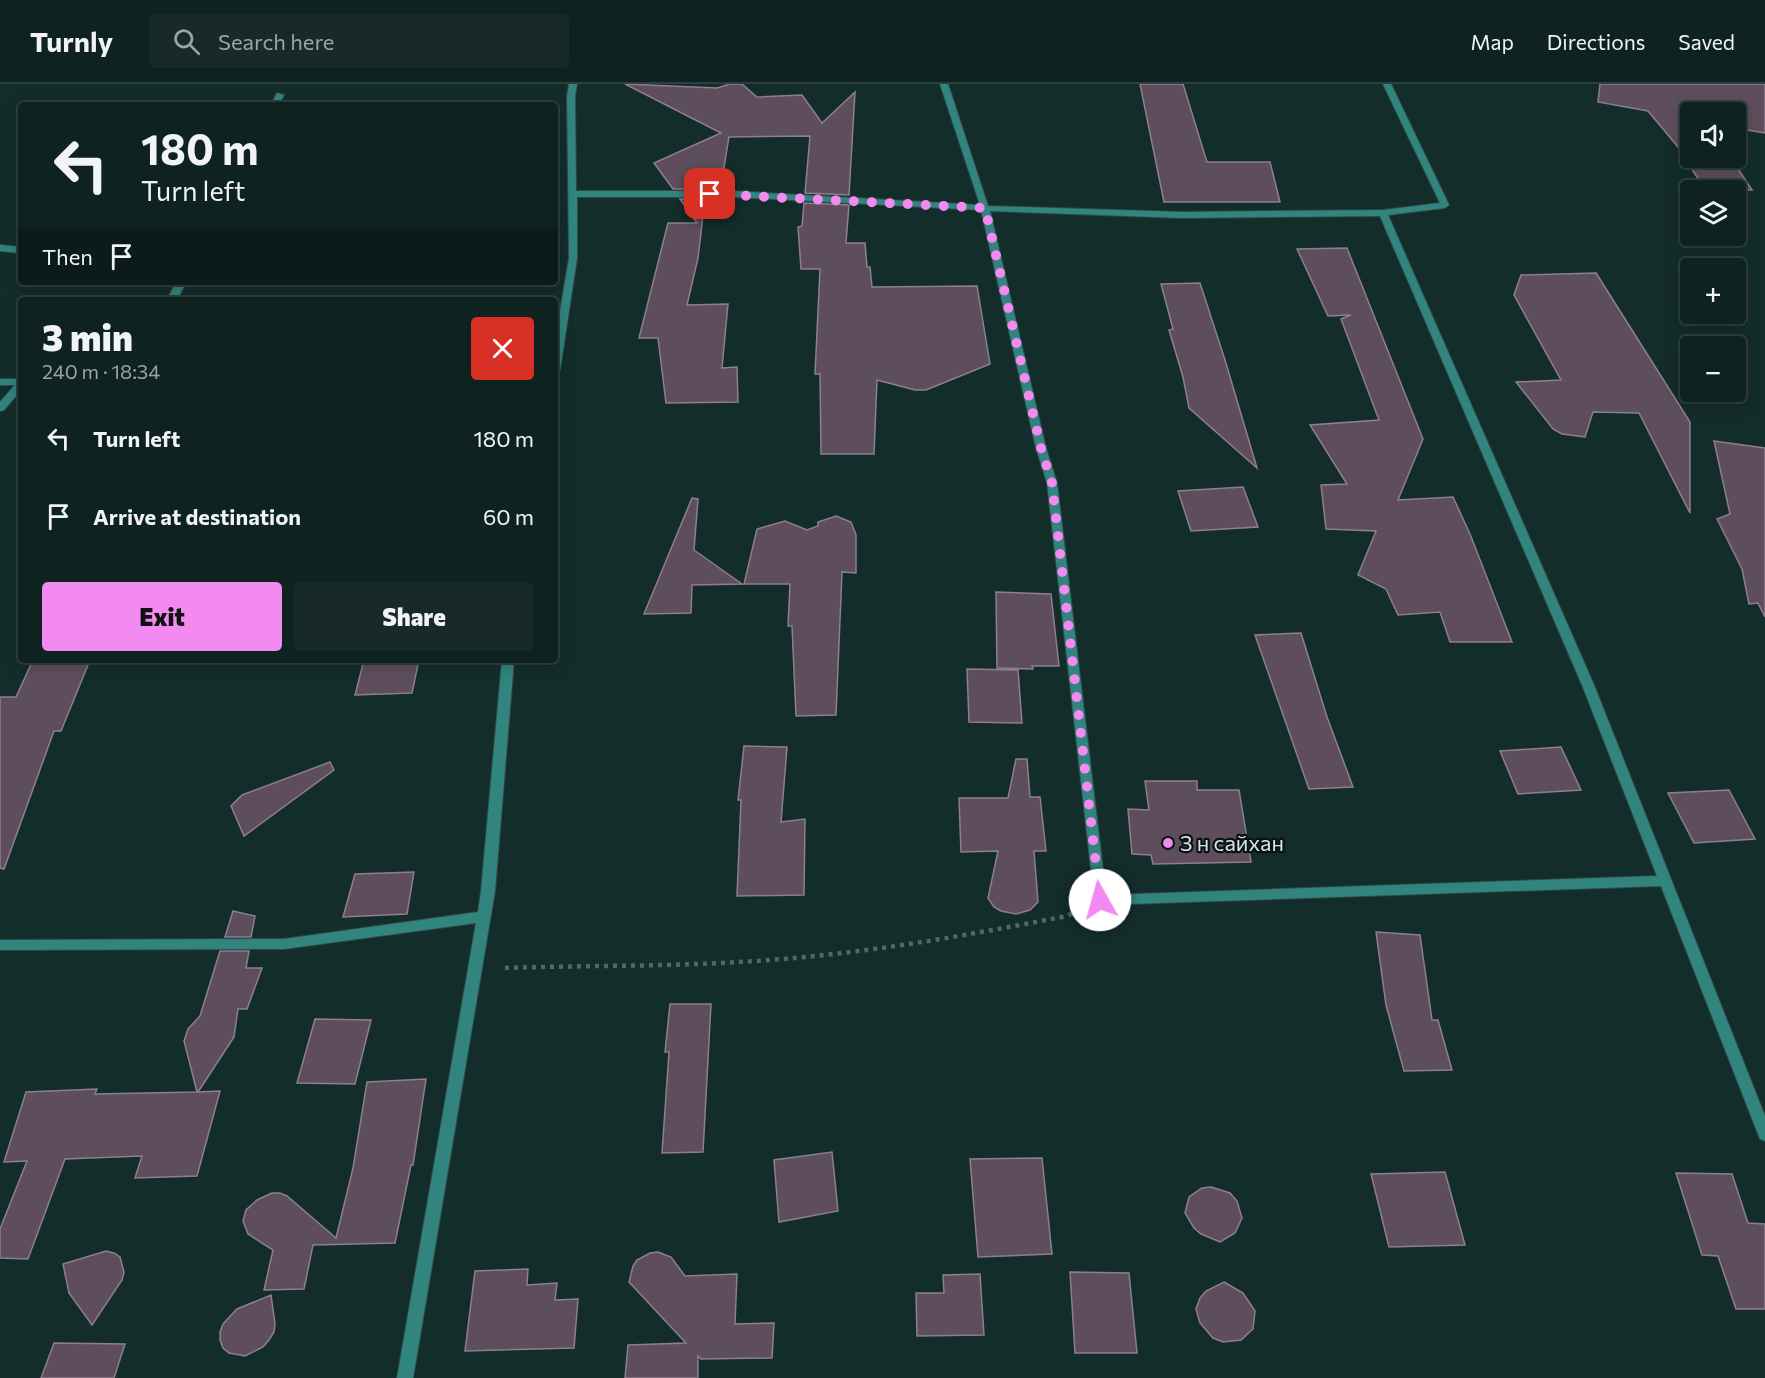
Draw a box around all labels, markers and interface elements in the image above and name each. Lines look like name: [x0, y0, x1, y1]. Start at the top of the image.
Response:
search box: [149, 14, 569, 68]
text: Turnly: [30, 24, 113, 58]
icon: search: [170, 25, 203, 58]
text: Search here: [218, 28, 334, 55]
text: Map: [1471, 29, 1514, 54]
text: Directions: [1547, 29, 1645, 54]
text: Saved: [1678, 29, 1735, 54]
map controls: [1680, 102, 1746, 402]
button: sound: [1680, 102, 1746, 168]
text: 180 m: [141, 122, 259, 174]
icon: left: [42, 126, 120, 204]
pin: [684, 168, 735, 219]
text: Turn left: [141, 174, 245, 207]
icon: arrive: [693, 177, 726, 210]
button: layers: [1680, 180, 1746, 246]
icon: arrive: [105, 240, 138, 273]
text: Then: [42, 243, 93, 270]
button: +: [1680, 258, 1746, 324]
text: 3 min: [42, 314, 133, 358]
button: close: [471, 317, 534, 380]
button: −: [1680, 336, 1746, 402]
text: 240 m · 18:34: [42, 359, 160, 383]
icon: left: [42, 422, 75, 455]
text: Turn left: [93, 425, 180, 452]
text: 180 m: [473, 425, 534, 452]
icon: arrive: [42, 500, 75, 533]
text: Arrive at destination: [93, 503, 301, 530]
text: 60 m: [483, 503, 534, 530]
button: Exit: [42, 582, 282, 651]
button: Share: [294, 582, 534, 651]
place label: 3 н сайхан: [1180, 829, 1284, 856]
marker: 3 н сайхан: [1161, 836, 1175, 850]
position arrow: [1068, 868, 1132, 932]

